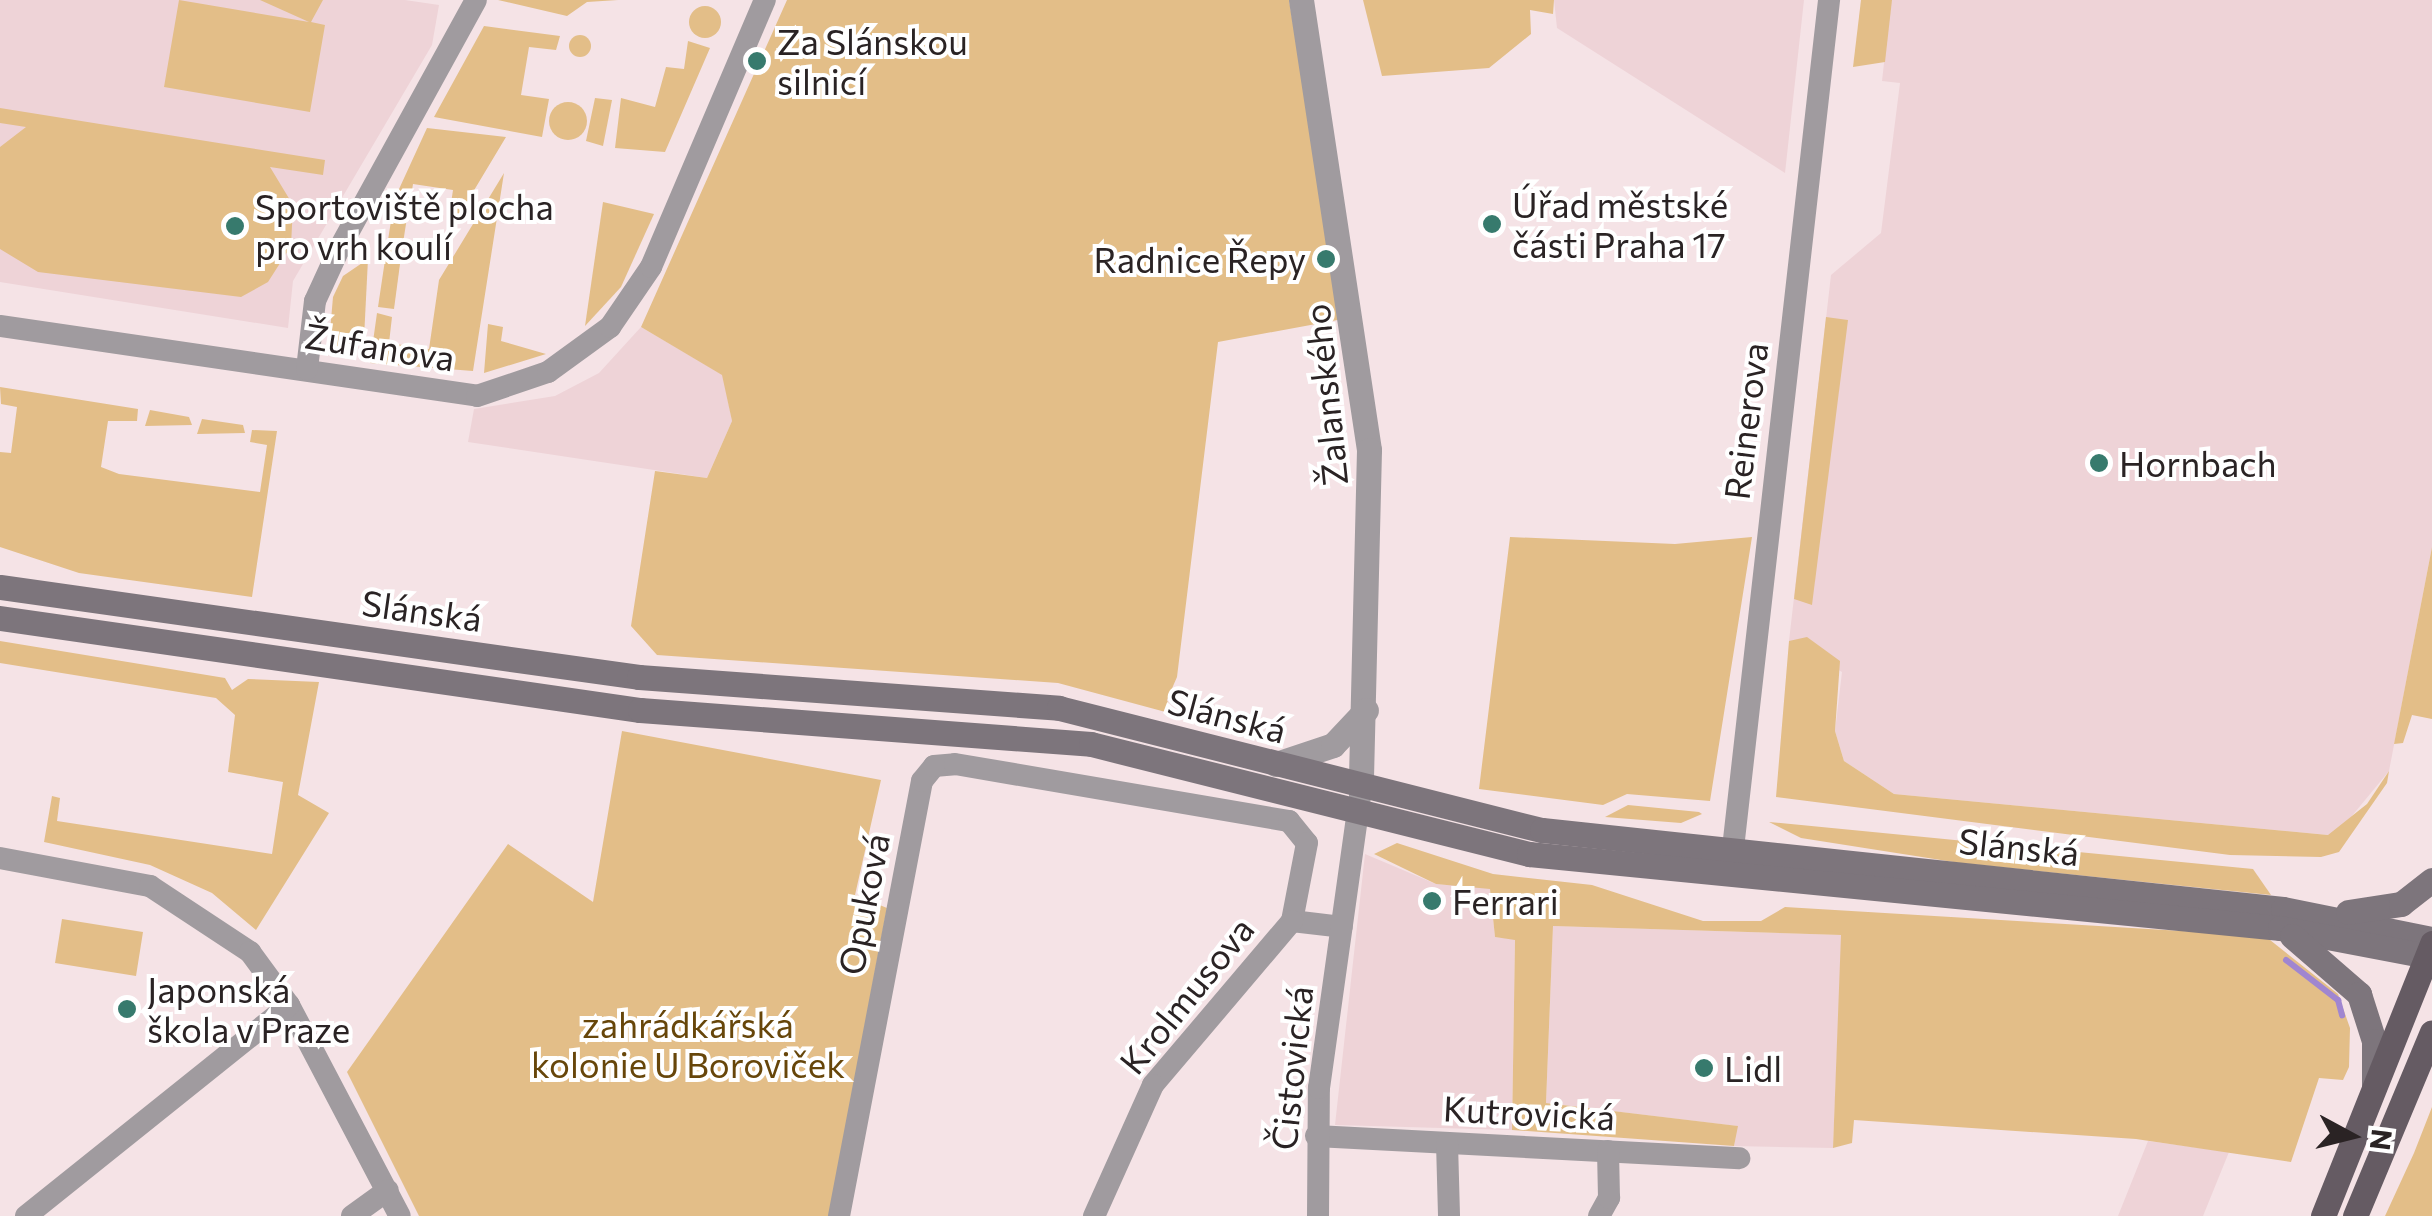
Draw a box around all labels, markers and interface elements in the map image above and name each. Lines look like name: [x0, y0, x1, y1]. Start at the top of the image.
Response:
place label: Za Slánskou silnicí: [777, 20, 968, 102]
marker: Za Slánskou silnicí: [746, 50, 768, 72]
place label: Úřad městské části Praha 17: [1512, 183, 1728, 265]
place label: Sportoviště plocha pro vrh koulí: [255, 185, 554, 267]
marker: Úřad městské části Praha 17: [1481, 213, 1503, 235]
marker: Sportoviště plocha pro vrh koulí: [224, 215, 246, 237]
place label: Radnice Řepy: [1093, 238, 1306, 280]
marker: Radnice Řepy: [1315, 248, 1337, 270]
street label: Žalanského: [1295, 302, 1355, 488]
street label: Žufanova: [302, 313, 458, 379]
street label: Reinerova: [1715, 340, 1775, 502]
place label: Hornbach: [2119, 442, 2277, 484]
marker: Hornbach: [2088, 452, 2110, 474]
street label: Slánská: [359, 581, 485, 639]
street label: Slánská: [1163, 679, 1291, 751]
street label: Slánská: [1957, 819, 2081, 873]
street label: Opuková: [829, 830, 897, 978]
place label: Ferrari: [1452, 880, 1559, 922]
marker: Ferrari: [1421, 890, 1443, 912]
street label: Krolmusova: [1110, 908, 1262, 1082]
place label: Japonská škola v Praze: [147, 968, 350, 1050]
street label: Čistovická: [1262, 984, 1320, 1152]
marker: Japonská škola v Praze: [116, 998, 138, 1020]
park label: zahrádkářská kolonie U Boroviček: [531, 1003, 845, 1085]
place label: Lidl: [1724, 1047, 1782, 1089]
marker: Lidl: [1693, 1057, 1715, 1079]
north arrow: [2302, 1086, 2402, 1186]
street label: Kutrovická: [1442, 1087, 1616, 1137]
text: N: [2364, 1127, 2400, 1152]

